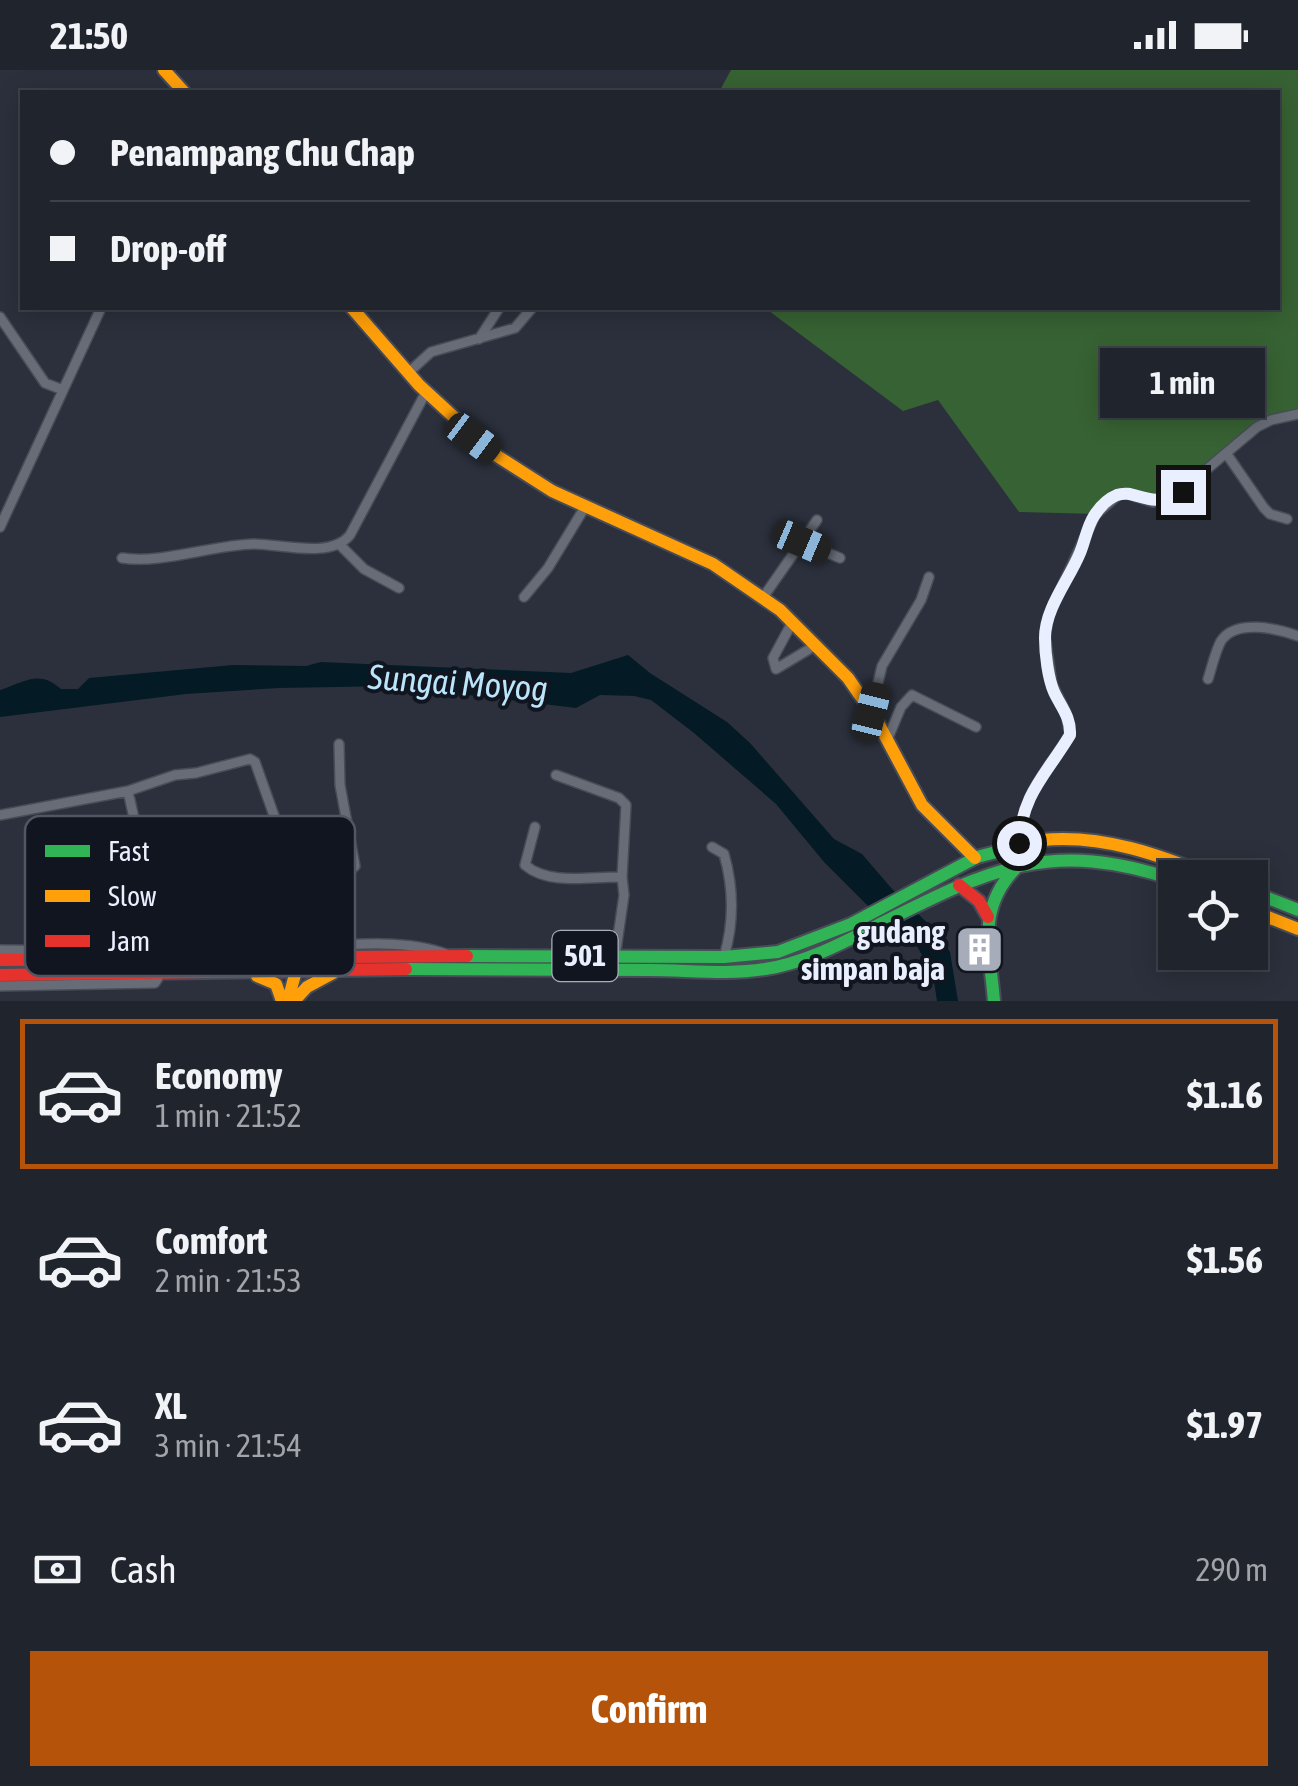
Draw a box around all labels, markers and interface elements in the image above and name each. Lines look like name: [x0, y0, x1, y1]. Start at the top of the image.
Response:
text: 21:50: [50, 14, 128, 57]
text: Penampang Chu Chap: [110, 131, 415, 174]
text: Drop-off: [110, 227, 226, 270]
callout: 1 min: [1100, 347, 1266, 417]
text: 1 min: [1150, 364, 1215, 401]
car: [440, 408, 506, 468]
route end: [1161, 470, 1206, 515]
car: [769, 516, 835, 568]
water label: Sungai Moyog: [366, 656, 549, 708]
car: [849, 679, 893, 745]
legend: [25, 816, 355, 976]
route start: [997, 821, 1042, 866]
text: Fast: [108, 835, 150, 867]
map controls: [1158, 860, 1268, 970]
button: locate: [1158, 860, 1268, 970]
text: Slow: [108, 880, 157, 912]
place label: gudang simpan baja: [801, 913, 945, 987]
building icon: gudang simpan baja: [954, 924, 1006, 976]
text: Jam: [108, 925, 150, 957]
road number: 501: [552, 931, 618, 981]
icon: car: [35, 1049, 125, 1139]
text: Economy: [155, 1054, 282, 1097]
text: $1.16: [1187, 1073, 1263, 1116]
text: 1 min · 21:52: [155, 1097, 302, 1134]
icon: car: [35, 1214, 125, 1304]
text: Comfort: [155, 1219, 267, 1262]
text: $1.56: [1187, 1238, 1263, 1281]
text: 2 min · 21:53: [155, 1262, 302, 1299]
icon: car: [35, 1379, 125, 1469]
text: XL: [155, 1384, 187, 1427]
text: $1.97: [1187, 1403, 1263, 1446]
text: 3 min · 21:54: [155, 1427, 302, 1464]
icon: cash: [30, 1542, 85, 1597]
text: Cash: [110, 1548, 177, 1591]
text: 290 m: [1195, 1551, 1268, 1588]
button: Confirm: [30, 1651, 1268, 1766]

